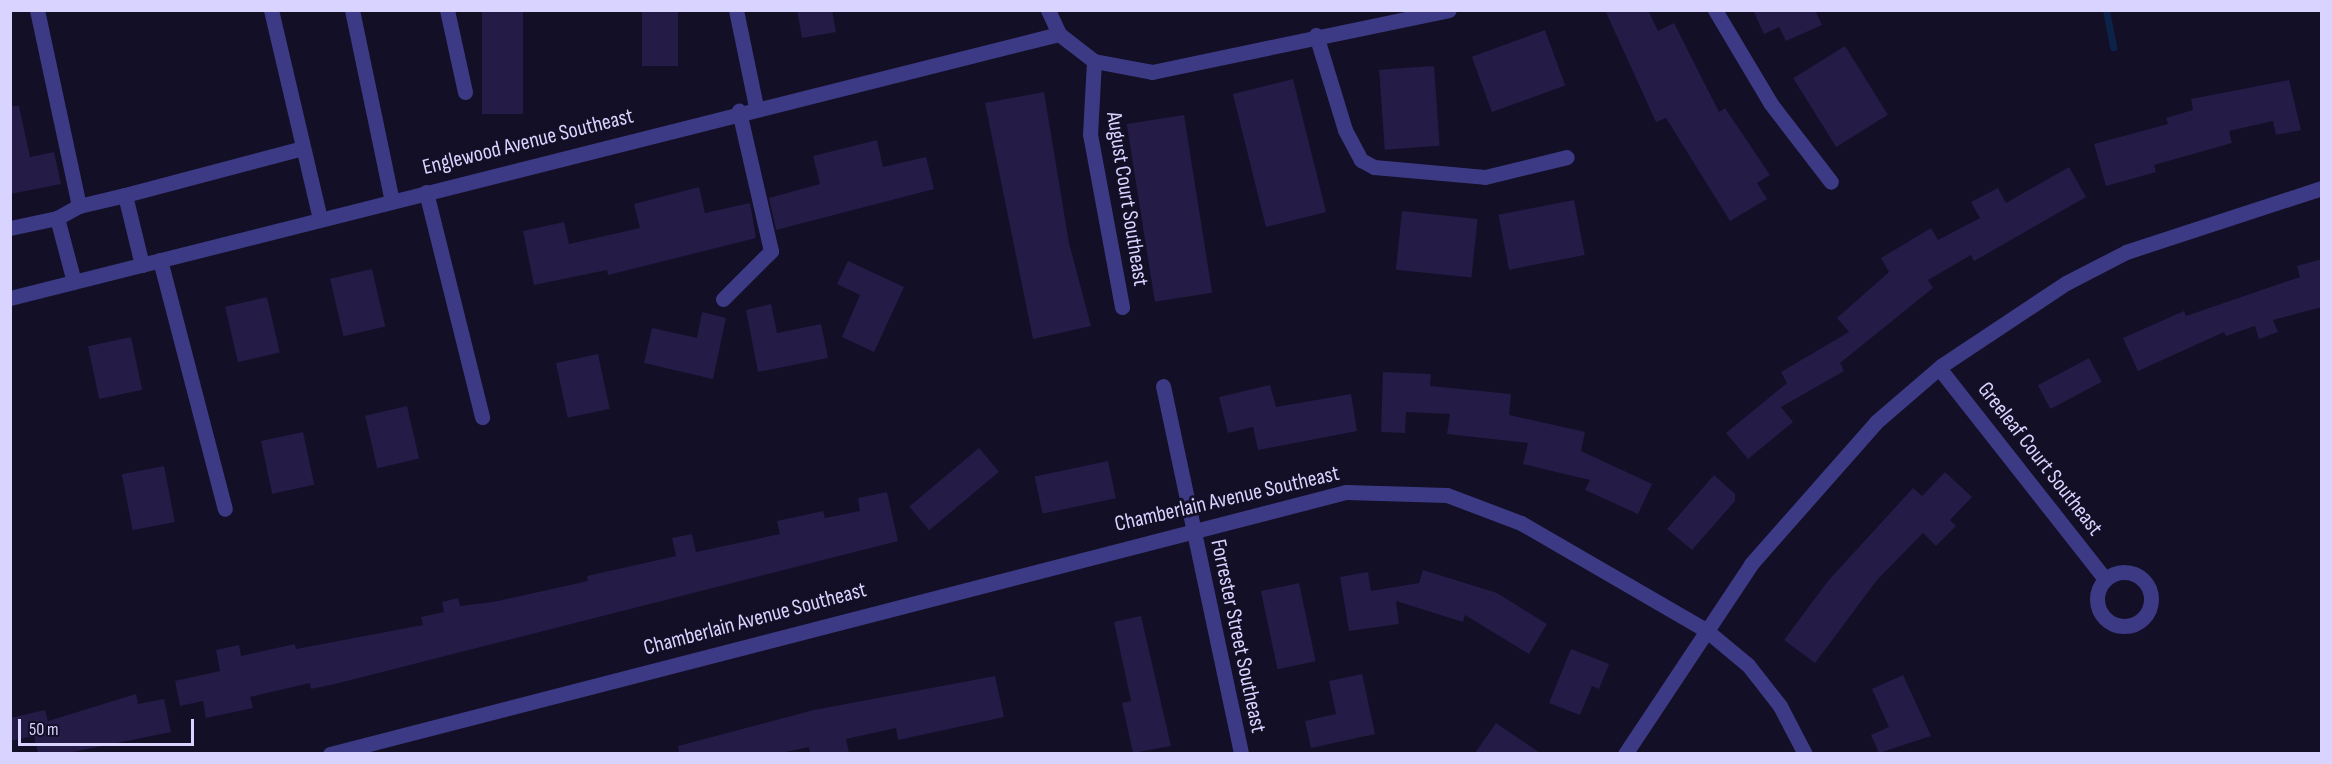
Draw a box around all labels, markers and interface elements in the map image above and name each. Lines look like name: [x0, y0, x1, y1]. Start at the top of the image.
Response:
street label: Englewood Avenue Southeast: [420, 103, 636, 181]
street label: August Court Southeast: [1100, 110, 1154, 288]
street label: Greeleaf Court Southeast: [1972, 377, 2108, 541]
street label: Chamberlain Avenue Southeast: [1112, 460, 1342, 538]
street label: Forrester Street Southeast: [1205, 537, 1271, 735]
street label: Chamberlain Avenue Southeast: [641, 577, 869, 661]
scale bar: [21, 707, 196, 745]
text: 50 m: [29, 719, 59, 740]

